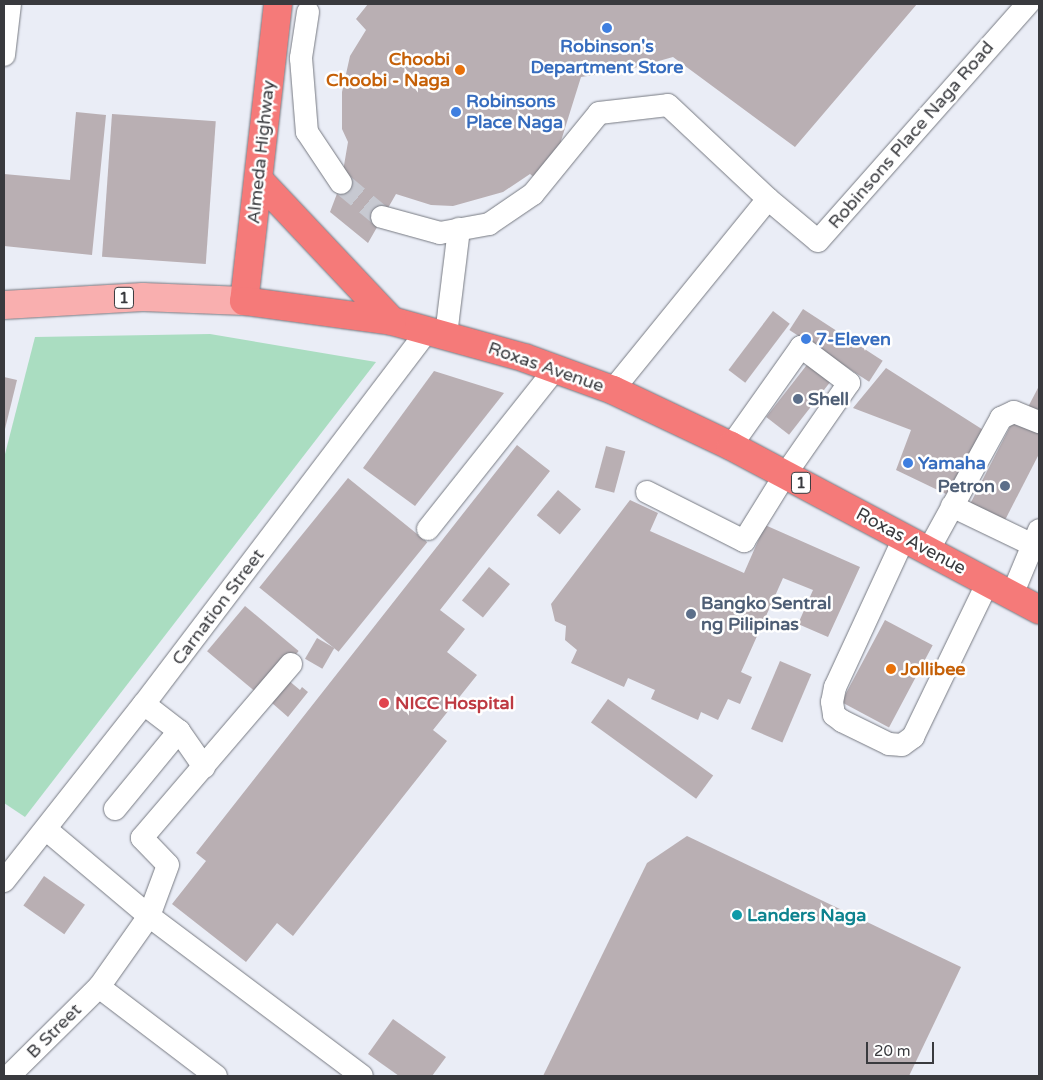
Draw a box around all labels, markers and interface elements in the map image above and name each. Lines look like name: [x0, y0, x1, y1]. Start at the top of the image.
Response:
marker: Robinson's Department Store: [601, 22, 613, 34]
place label: Robinson's Department Store: [531, 36, 683, 78]
street label: Robinsons Place Naga Road: [824, 37, 998, 233]
place label: Choobi Choobi - Naga: [326, 49, 450, 92]
marker: Choobi Choobi - Naga: [454, 64, 466, 76]
street label: Almeda Highway: [243, 79, 279, 225]
place label: Robinsons Place Naga: [466, 91, 563, 134]
marker: Robinsons Place Naga: [450, 106, 462, 118]
road number: 1: [113, 284, 135, 312]
place label: 7-Eleven: [816, 328, 891, 350]
marker: 7-Eleven: [800, 333, 812, 345]
street label: Roxas Avenue: [485, 337, 607, 397]
place label: Shell: [808, 388, 849, 410]
marker: Shell: [792, 393, 804, 405]
place label: Yamaha: [918, 452, 986, 474]
marker: Yamaha: [902, 457, 914, 469]
road number: 1: [790, 469, 812, 496]
place label: Petron: [938, 475, 995, 497]
marker: Petron: [999, 480, 1011, 492]
street label: Roxas Avenue: [852, 503, 970, 579]
street label: Carnation Street: [167, 545, 269, 669]
place label: Bangko Sentral ng Pilipinas: [701, 593, 832, 636]
marker: Bangko Sentral ng Pilipinas: [685, 608, 697, 620]
place label: Jollibee: [901, 658, 966, 680]
marker: Jollibee: [885, 663, 897, 675]
place label: NICC Hospital: [395, 692, 514, 714]
marker: NICC Hospital: [377, 696, 391, 710]
place label: Landers Naga: [747, 904, 866, 926]
marker: Landers Naga: [731, 909, 743, 921]
street label: B Street: [22, 999, 86, 1063]
scale bar: [868, 1032, 936, 1064]
text: 20 m: [874, 1042, 911, 1060]

